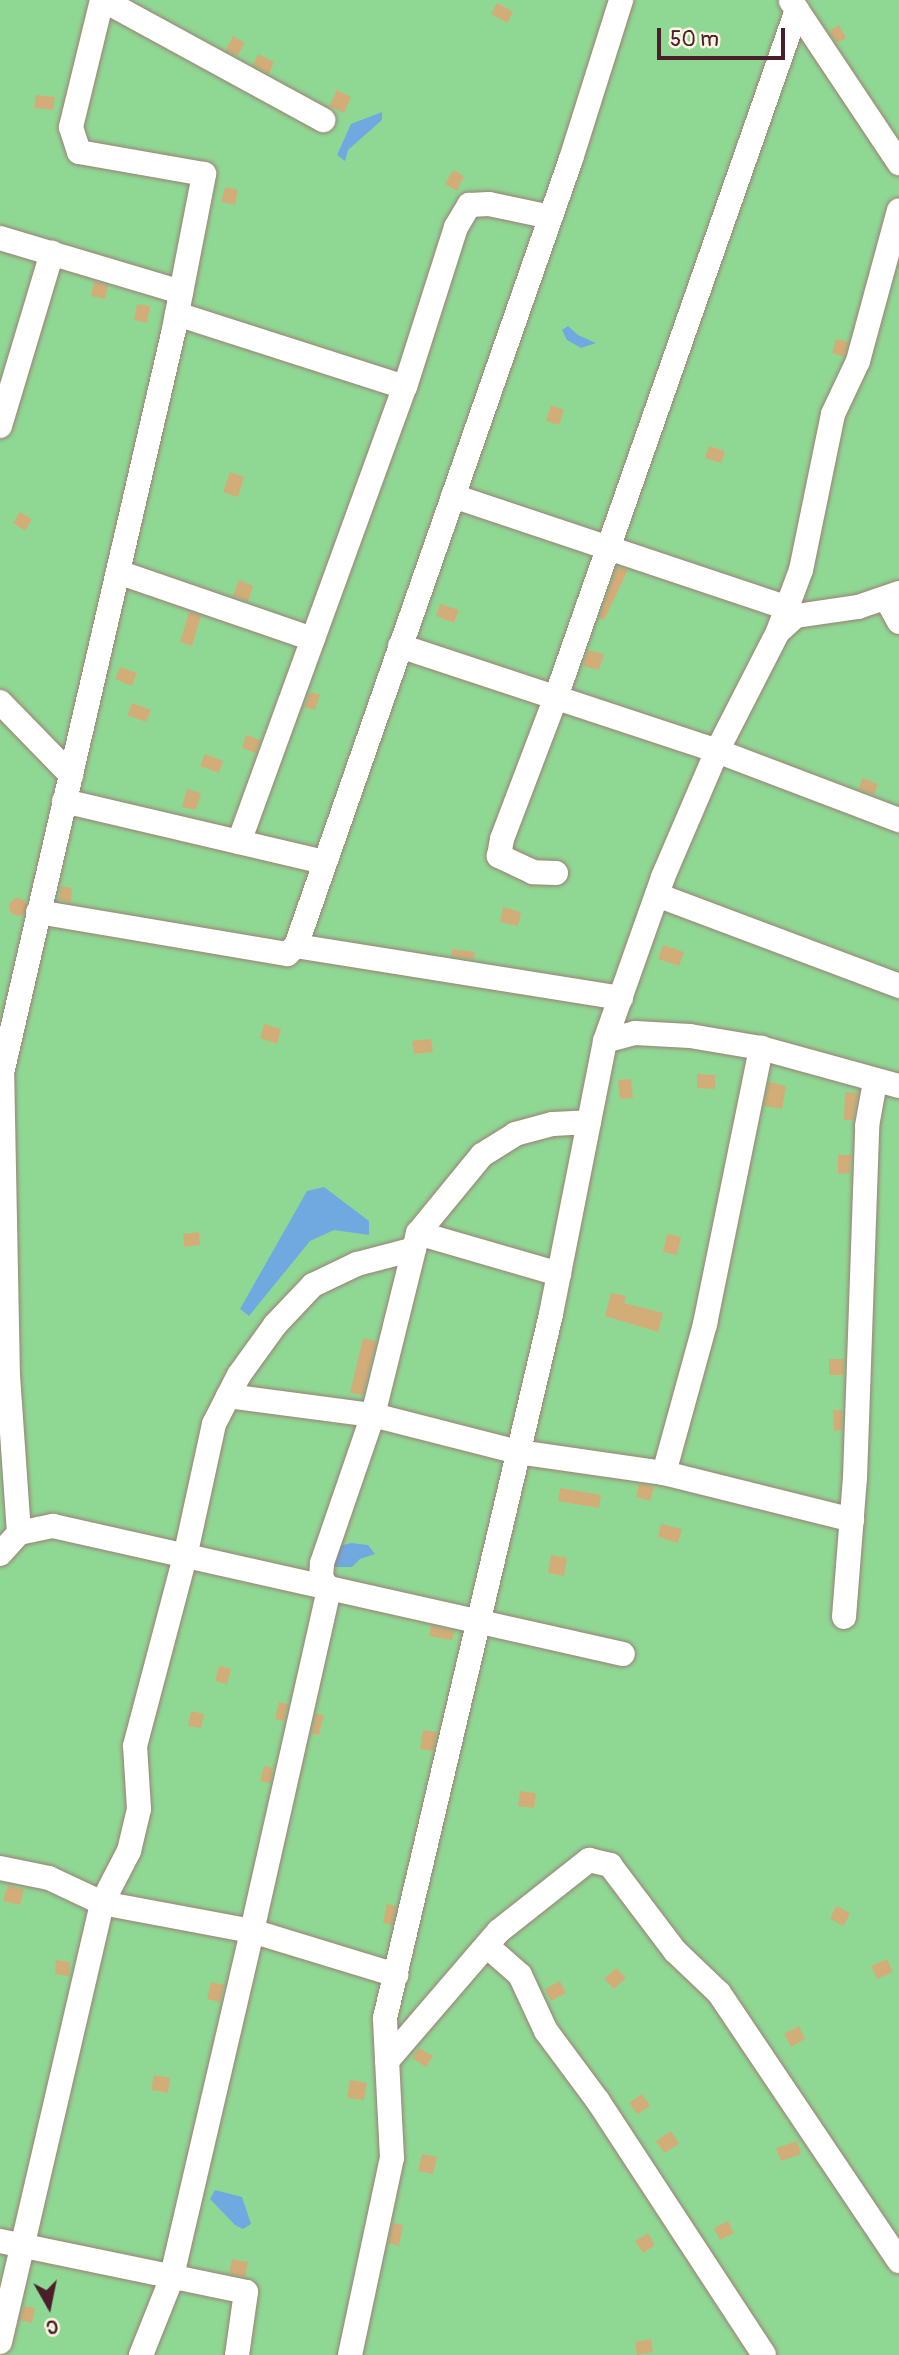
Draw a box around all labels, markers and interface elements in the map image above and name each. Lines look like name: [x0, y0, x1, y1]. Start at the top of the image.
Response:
scale bar: [661, 14, 789, 58]
text: 50 m: [670, 26, 719, 53]
north arrow: [14, 2271, 84, 2341]
text: С: [45, 2314, 60, 2340]

